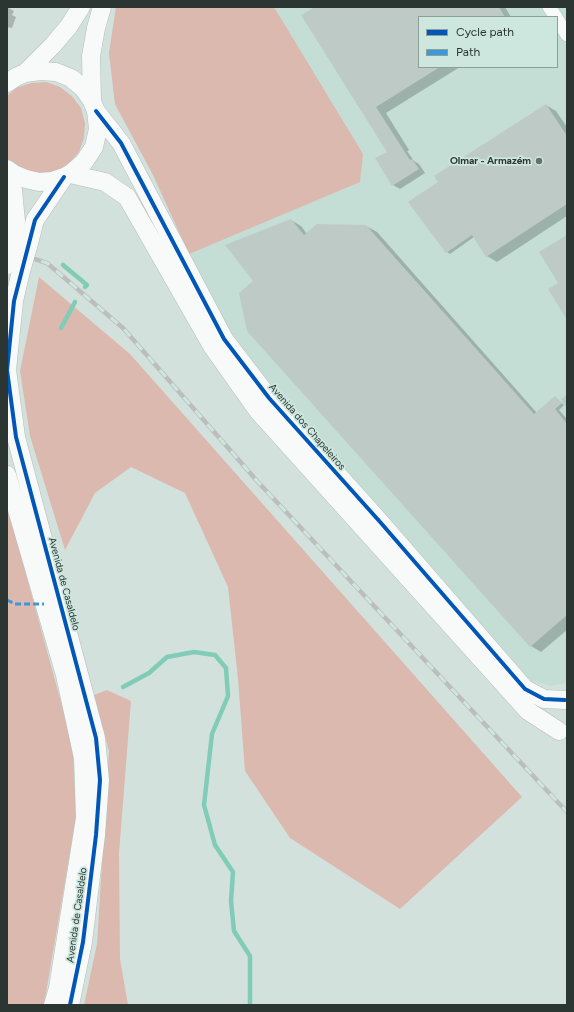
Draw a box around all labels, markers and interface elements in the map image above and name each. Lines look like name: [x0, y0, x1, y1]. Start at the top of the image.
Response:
legend: [418, 16, 558, 68]
text: Cycle path: [456, 25, 514, 39]
text: Path: [456, 45, 480, 59]
place label: Olmar - Armazém: [450, 155, 531, 167]
marker: Olmar - Armazém: [534, 156, 544, 166]
street label: Avenida dos Chapeleiros: [266, 381, 348, 473]
street label: Avenida de Casaldelo: [46, 536, 82, 632]
street label: Avenida de Casaldelo: [64, 867, 90, 963]

